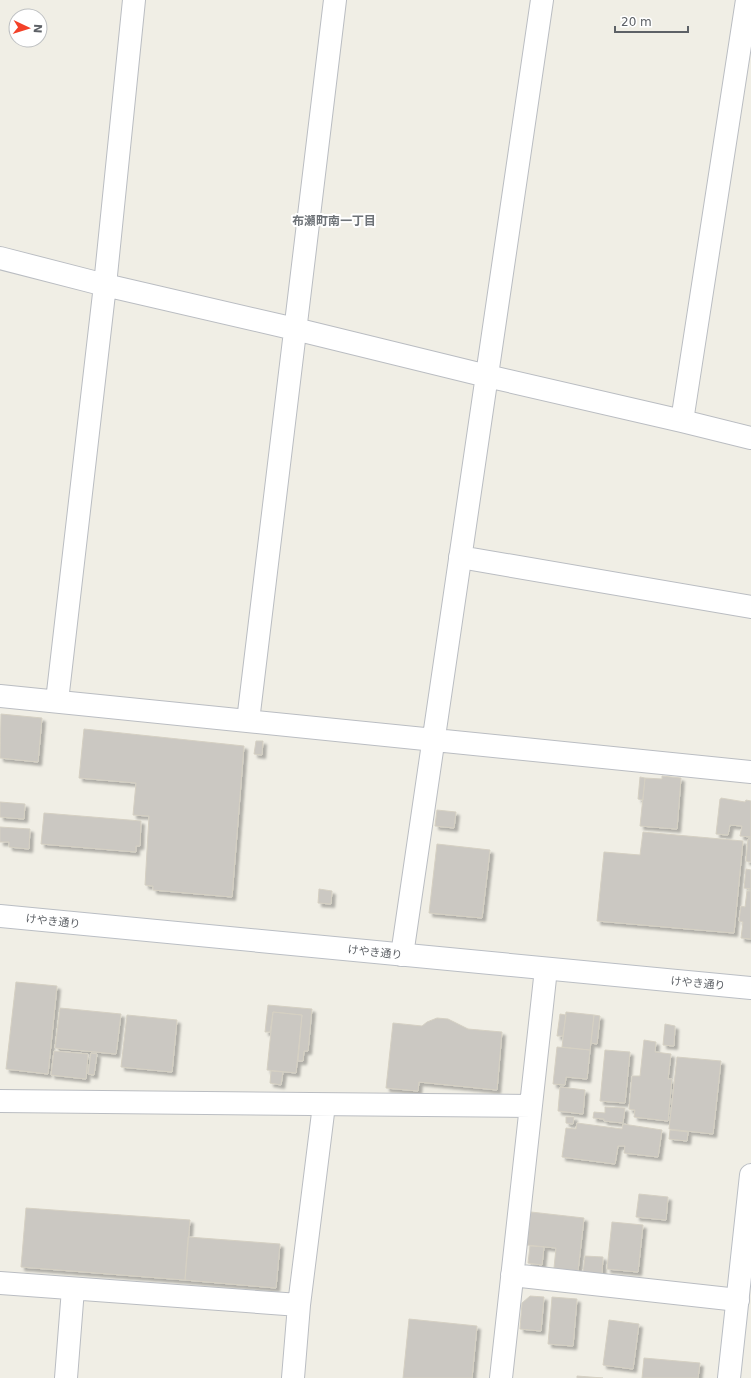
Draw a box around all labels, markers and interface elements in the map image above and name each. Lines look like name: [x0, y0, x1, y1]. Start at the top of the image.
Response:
north arrow: [8, 8, 48, 48]
scale bar: [615, 8, 688, 34]
text: 20 m: [621, 15, 652, 29]
text: N: [31, 24, 44, 34]
district label: 布瀬町南一丁目: [292, 214, 376, 228]
street label: けやき通り: [25, 912, 81, 931]
street label: けやき通り: [347, 943, 403, 962]
street label: けやき通り: [670, 975, 726, 992]

